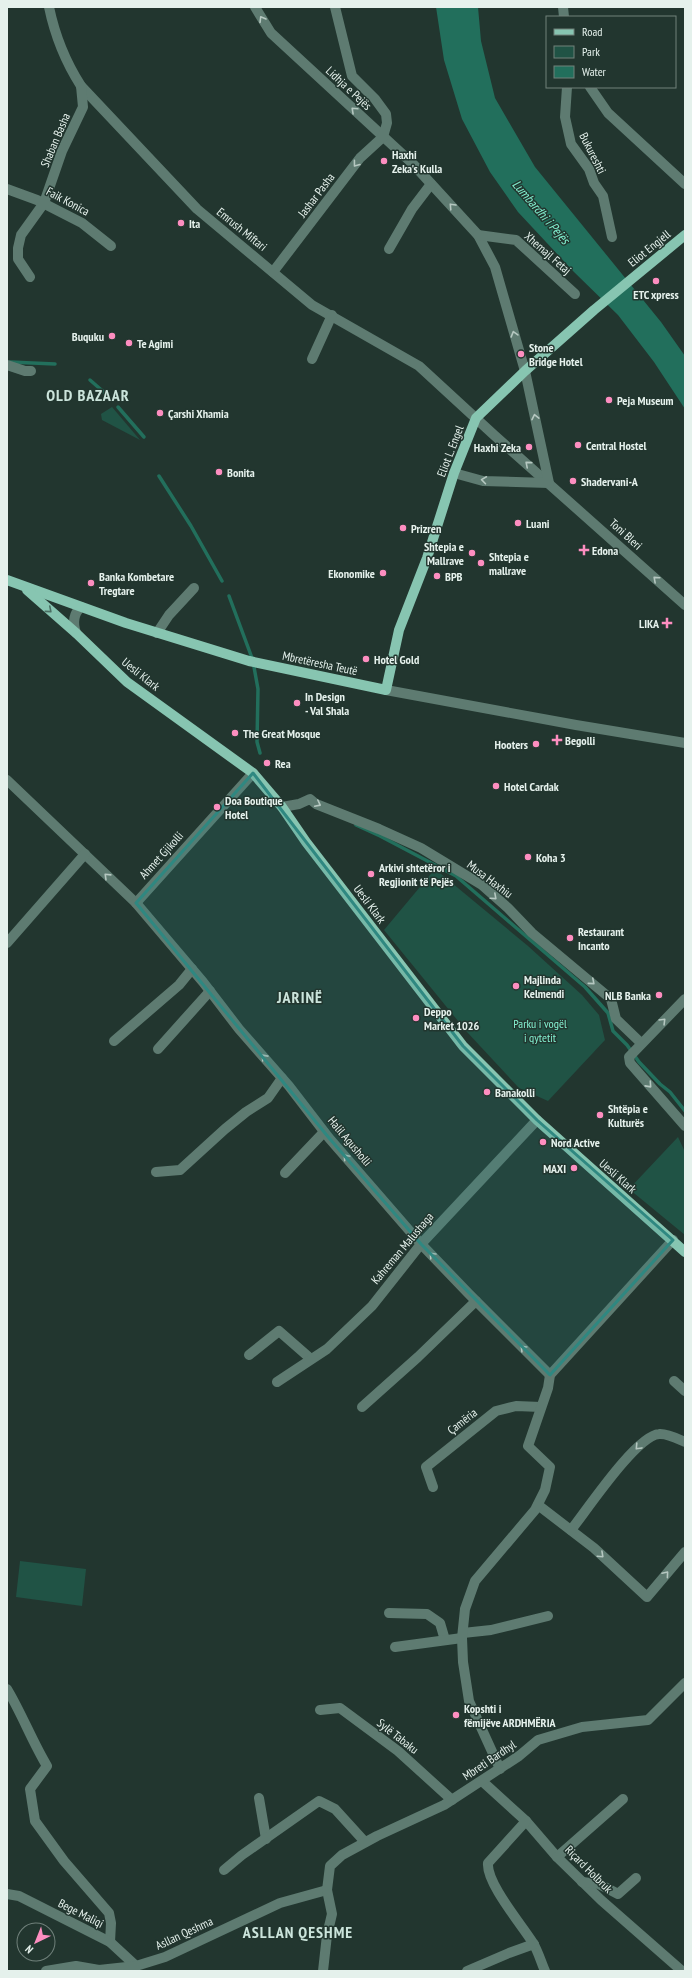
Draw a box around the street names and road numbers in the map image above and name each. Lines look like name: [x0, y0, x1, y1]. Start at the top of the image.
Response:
street label: Lidhja e Pejës: [323, 63, 375, 113]
street label: Shaban Basha: [37, 110, 73, 169]
street label: Bukureshti: [576, 130, 610, 176]
street label: Jashar Pasha: [294, 170, 338, 221]
street label: Faik Konica: [44, 183, 92, 219]
street label: Emrush Miftari: [214, 204, 270, 254]
street label: Eliot Engjell: [625, 226, 673, 270]
street label: Xhemajl Fetaj: [521, 229, 575, 277]
street label: Eliot L. Engel: [433, 423, 467, 479]
street label: Toni Bleri: [606, 515, 646, 553]
street label: Mbretëresha Teutë: [281, 648, 359, 678]
street label: Uesli Klark: [119, 654, 163, 694]
street label: Ahmet Gjikolli: [136, 828, 186, 882]
street label: Musa Haxhiu: [464, 857, 516, 901]
street label: Uesli Klark: [351, 882, 390, 927]
street label: Halil Agusholli: [325, 1113, 375, 1169]
street label: Uesli Klark: [596, 1156, 640, 1197]
street label: Kahreman Malushaga: [368, 1209, 436, 1287]
street label: Çamëria: [444, 1405, 480, 1437]
street label: Sylë Tabaku: [374, 1715, 422, 1757]
street label: Mbreti Bardhyl: [459, 1737, 519, 1783]
street label: Riçard Holbruk: [562, 1842, 616, 1896]
street label: Bege Maliqi: [56, 1895, 106, 1931]
street label: Asllan Qeshma: [153, 1913, 215, 1953]

